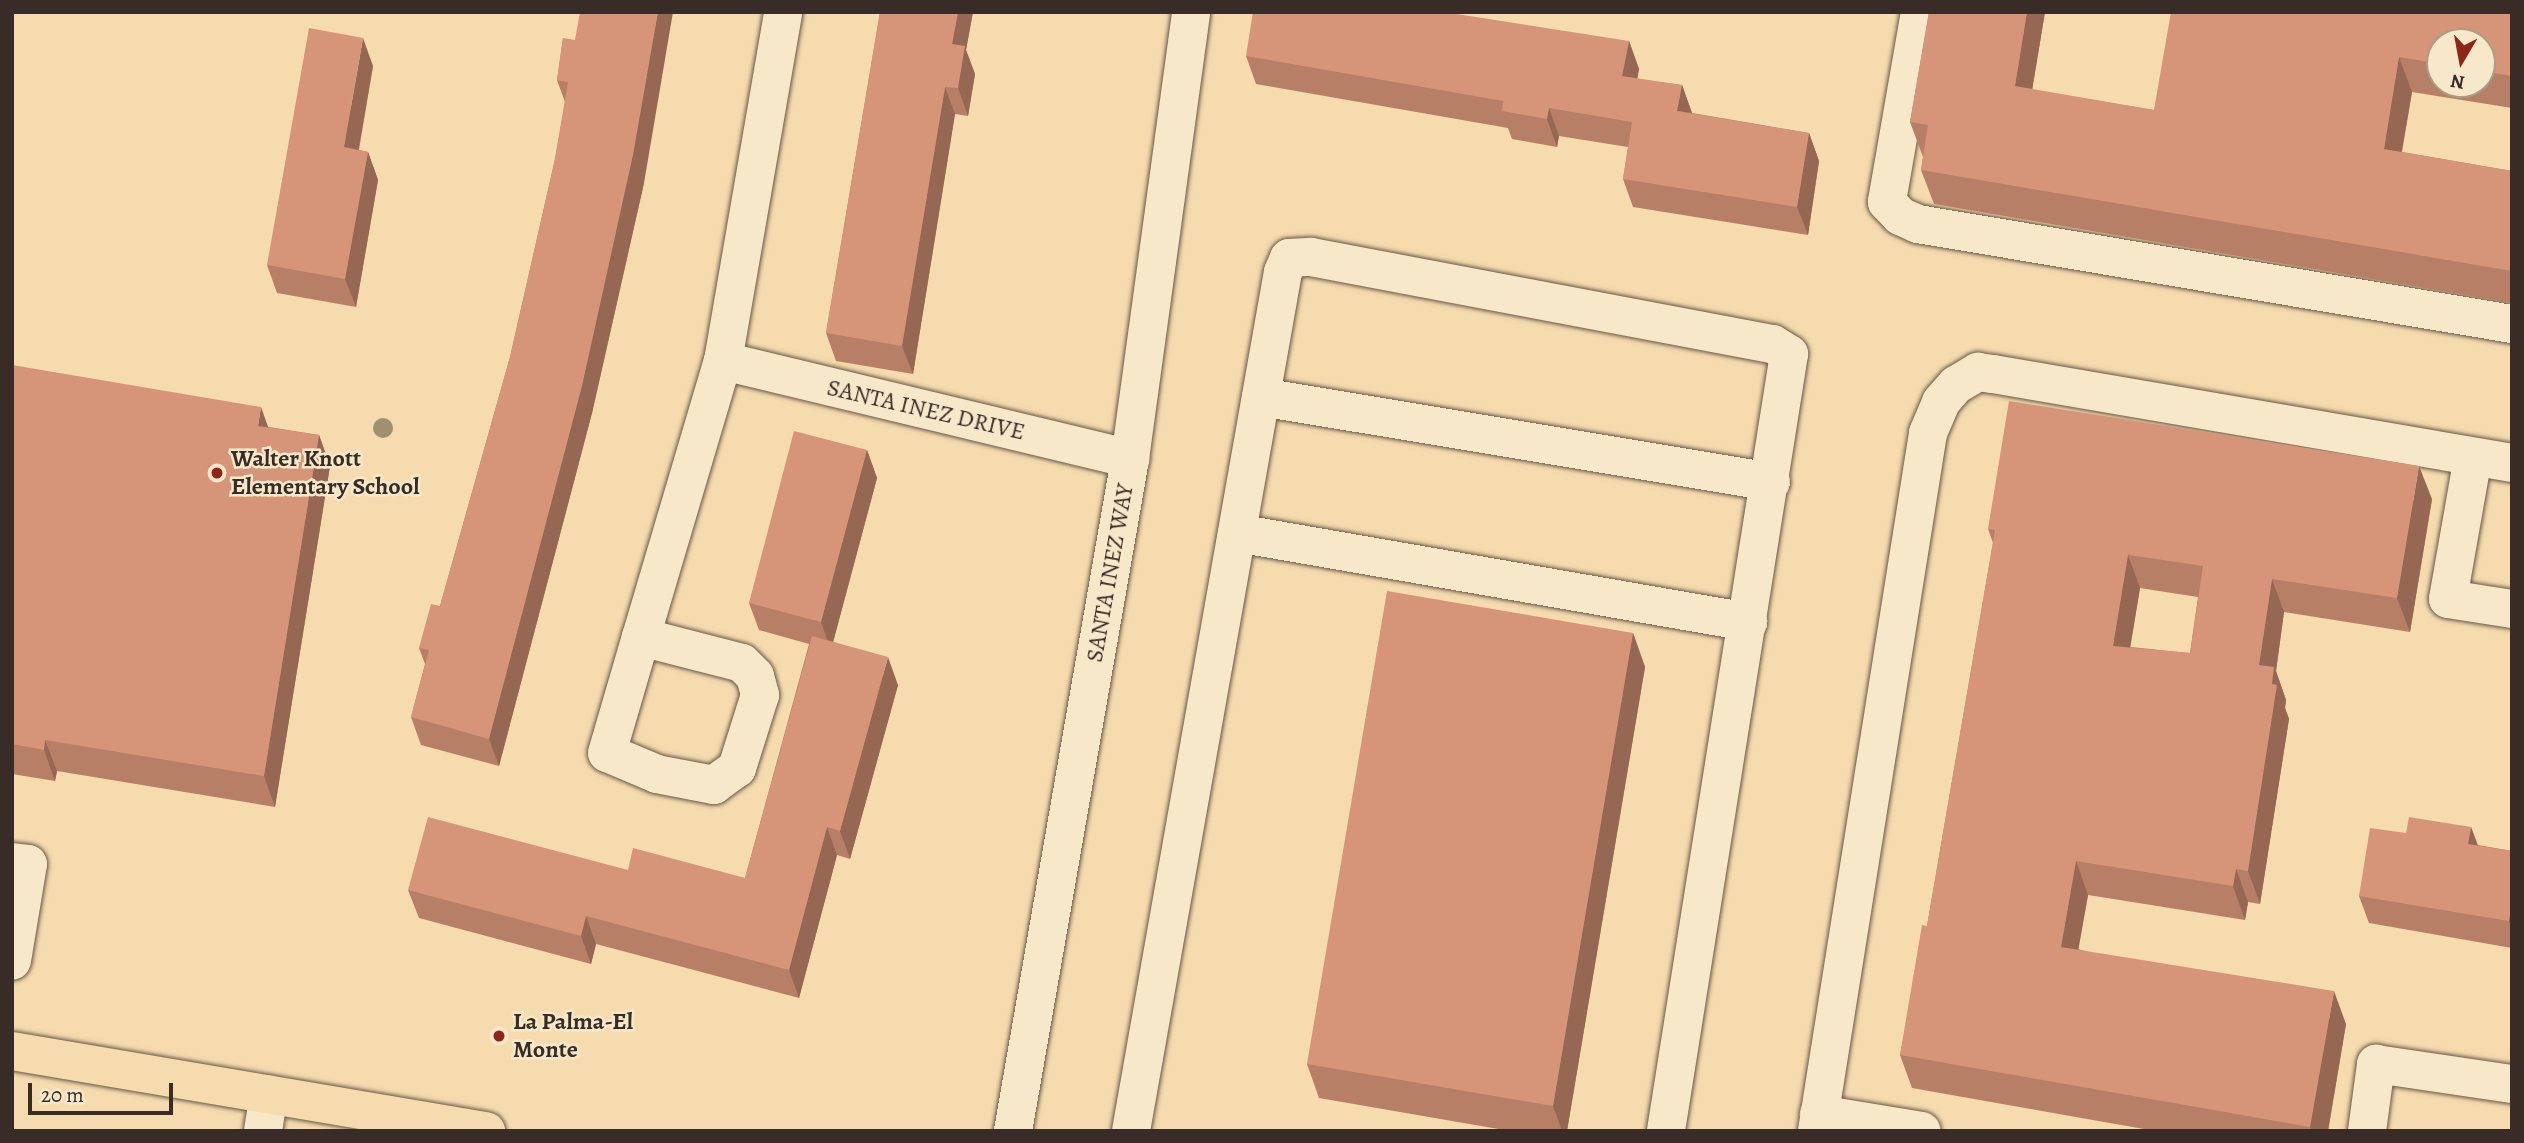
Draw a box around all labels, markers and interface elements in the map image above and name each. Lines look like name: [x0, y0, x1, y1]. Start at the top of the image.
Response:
north arrow: [2426, 28, 2496, 98]
text: N: [2449, 68, 2467, 96]
street label: SANTA INEZ DRIVE: [824, 373, 1028, 447]
place label: Walter Knott Elementary School: [231, 445, 419, 501]
marker: Walter Knott Elementary School: [209, 465, 225, 481]
street label: SANTA INEZ WAY: [1080, 482, 1140, 664]
place label: La Palma-El Monte: [513, 1008, 633, 1064]
marker: La Palma-El Monte: [491, 1028, 507, 1044]
scale bar: [32, 1070, 177, 1114]
text: 20 m: [41, 1081, 84, 1109]

